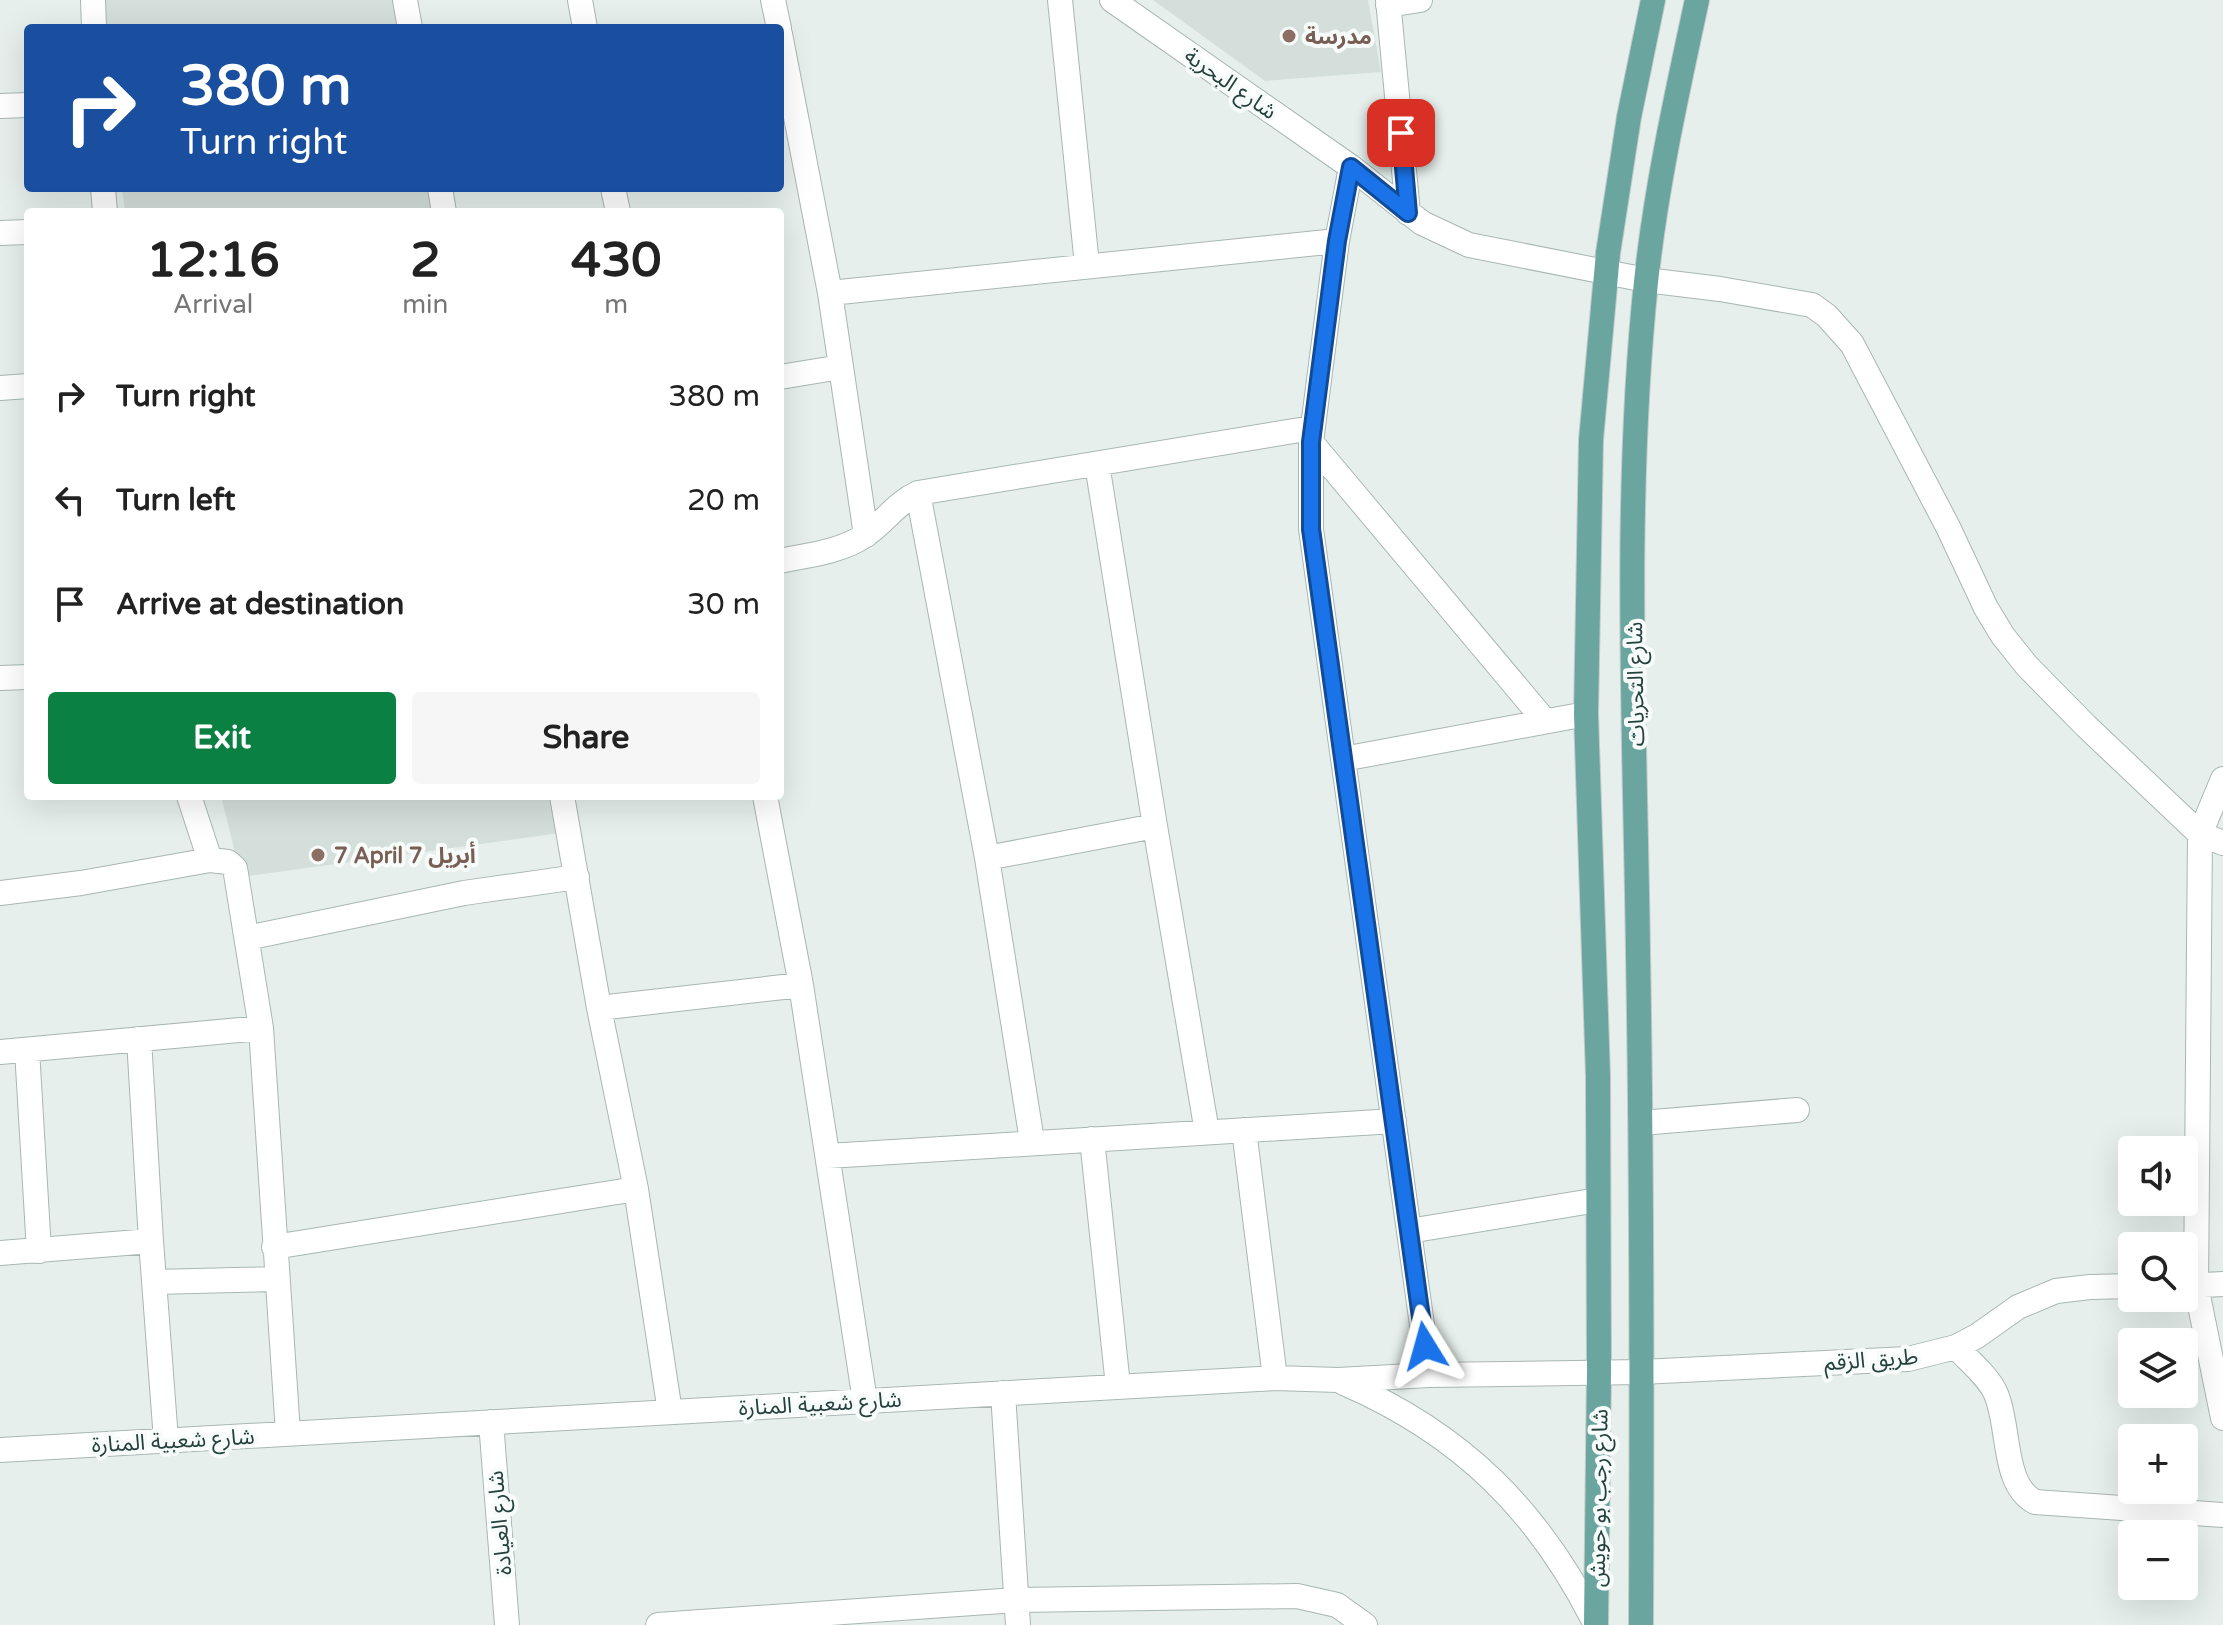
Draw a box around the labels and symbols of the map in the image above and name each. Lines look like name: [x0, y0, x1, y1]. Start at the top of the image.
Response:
place label: مدرسة: [1305, 24, 1372, 50]
marker: مدرسة: [1280, 27, 1298, 45]
street label: شارع البحرية: [1178, 43, 1281, 127]
pin: [1367, 99, 1435, 167]
street label: شارع التحريات: [1622, 621, 1653, 747]
place label: 7 April 7 أبريل: [334, 841, 476, 869]
marker: 7 April 7 أبريل: [309, 846, 327, 864]
position arrow: [1383, 1304, 1467, 1388]
street label: طريق الزقم: [1823, 1344, 1919, 1379]
street label: شارع شعبية المنارة: [738, 1387, 902, 1424]
street label: شارع رجب بو حويش: [1584, 1409, 1617, 1587]
street label: شارع شعبية المنارة: [91, 1424, 255, 1461]
street label: شارع العيادة: [482, 1469, 521, 1576]

